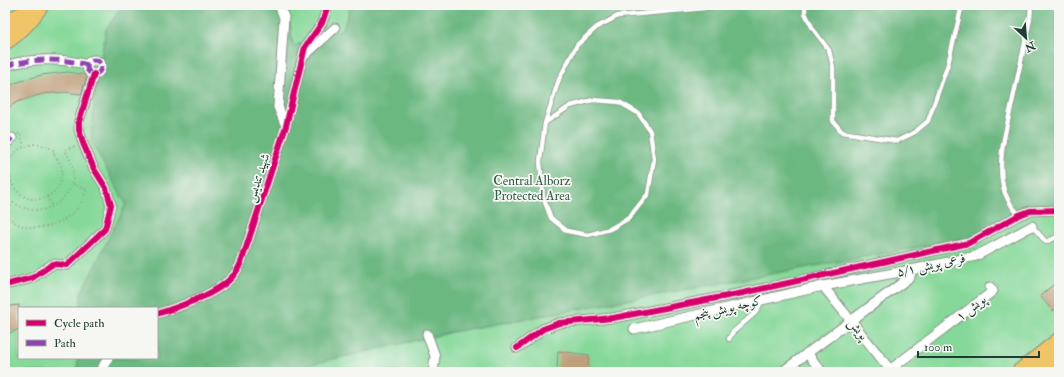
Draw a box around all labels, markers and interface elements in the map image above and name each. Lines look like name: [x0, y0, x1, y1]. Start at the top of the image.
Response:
north arrow: [1006, 18, 1046, 58]
text: N: [1022, 38, 1038, 55]
street label: شهید تندیس: [243, 152, 274, 205]
park label: Central Alborz Protected Area: [493, 173, 571, 204]
street label: فرعی پویش ۵/۱: [895, 250, 967, 281]
street label: پویش ۱: [953, 291, 990, 325]
street label: کوچه پویش پنجم: [692, 292, 765, 328]
legend: [18, 307, 158, 359]
street label: پویش: [844, 315, 872, 344]
text: Cycle path: [54, 316, 105, 331]
scale bar: [918, 333, 1039, 359]
text: Path: [54, 336, 77, 351]
text: 100 m: [924, 340, 953, 355]

